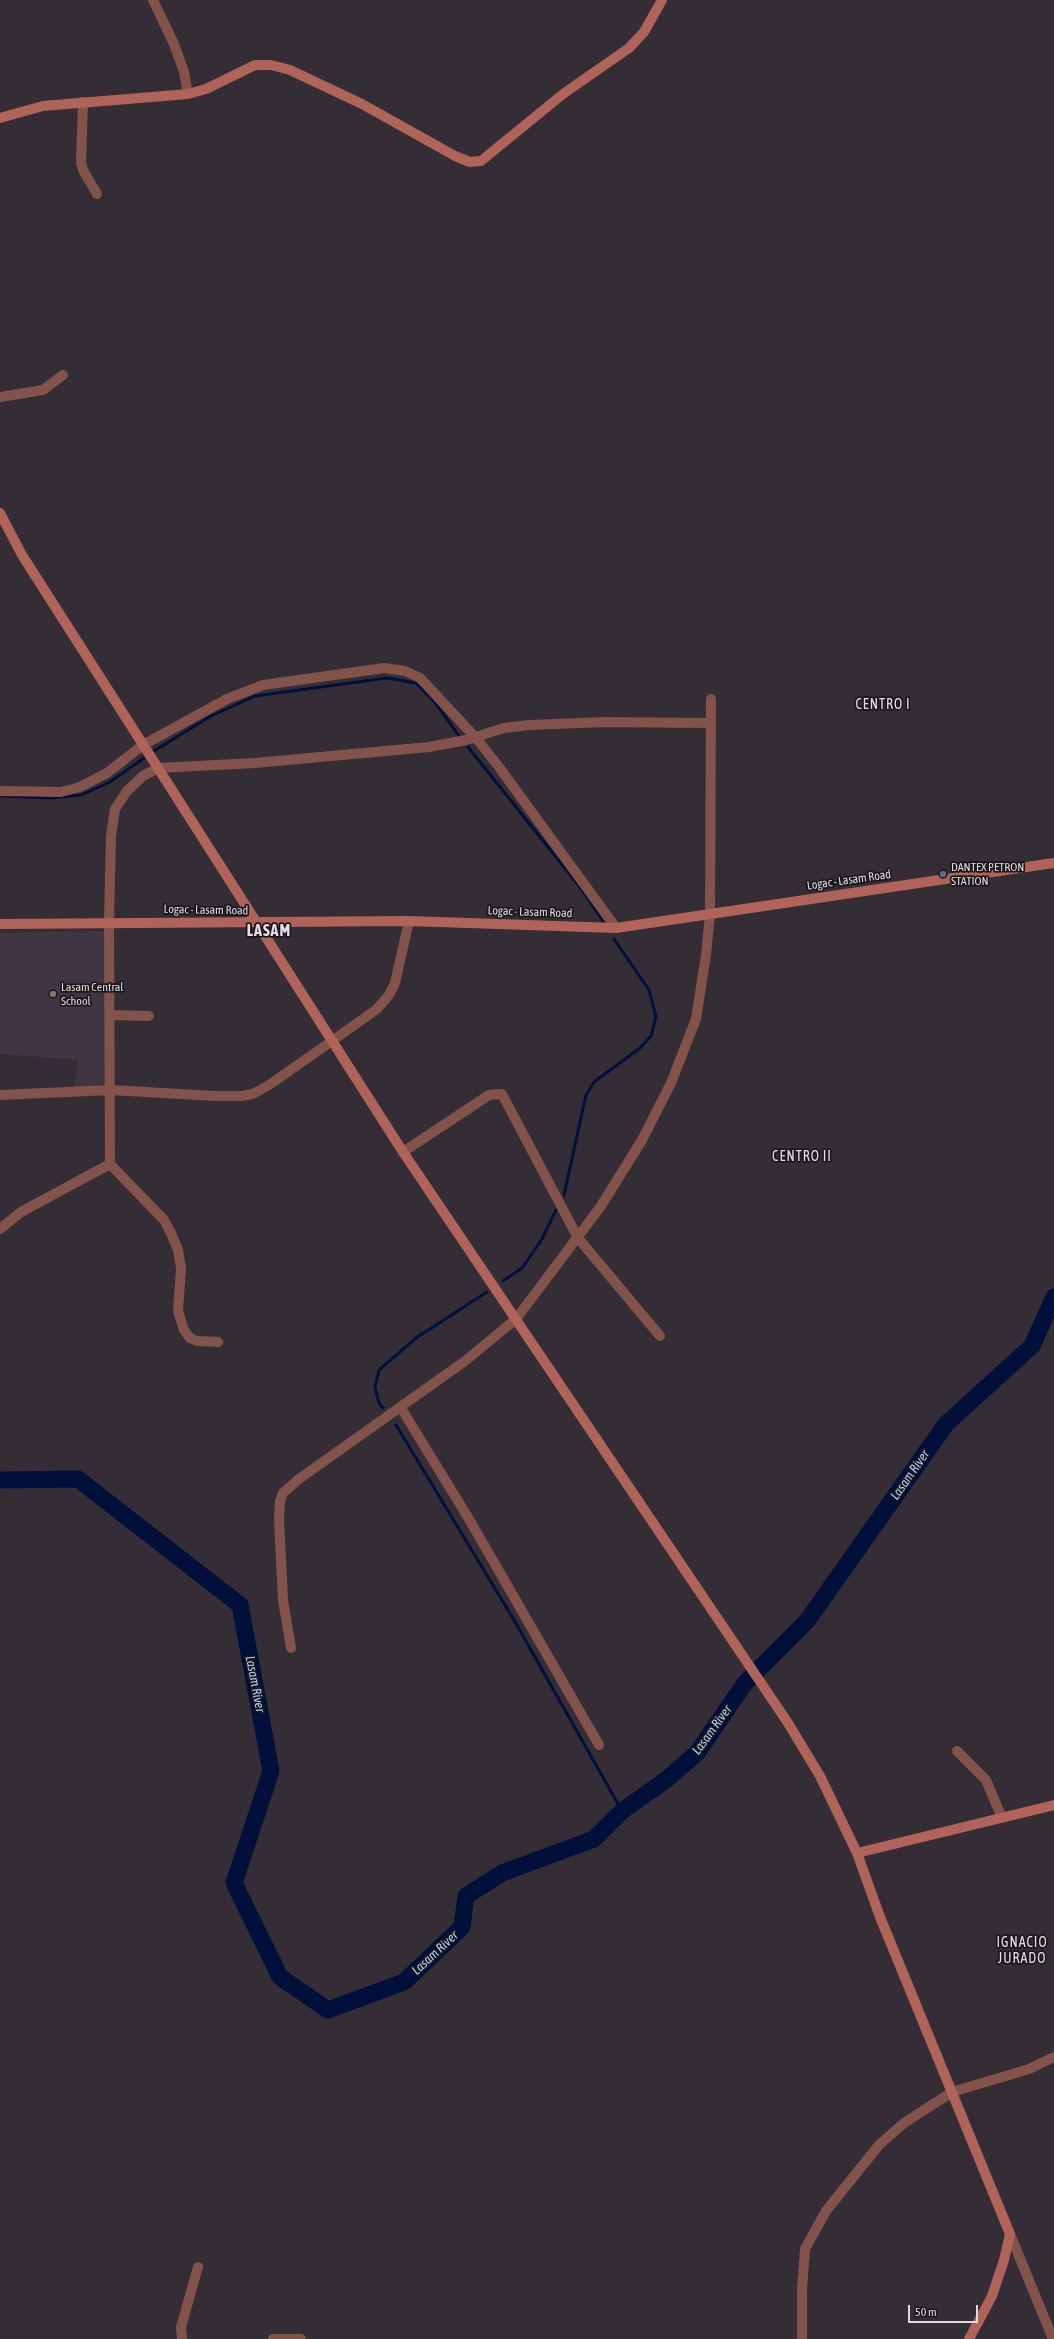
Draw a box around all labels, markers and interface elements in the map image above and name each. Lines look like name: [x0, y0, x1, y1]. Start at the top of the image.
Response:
district label: CENTRO I: [855, 697, 911, 713]
place label: DANTEX PETRON STATION: [951, 860, 1024, 888]
street label: Logac - Lasam Road: [806, 867, 892, 893]
marker: DANTEX PETRON STATION: [938, 869, 948, 879]
street label: Logac - Lasam Road: [164, 902, 248, 918]
street label: Logac - Lasam Road: [487, 903, 573, 921]
district label: LASAM: [247, 921, 291, 941]
place label: Lasam Central School: [61, 980, 124, 1008]
marker: Lasam Central School: [48, 989, 58, 999]
district label: CENTRO II: [772, 1149, 832, 1165]
water label: Lasam River: [887, 1447, 933, 1503]
water label: Lasam River: [242, 1654, 268, 1714]
water label: Lasam River: [689, 1702, 735, 1758]
water label: Lasam River: [409, 1928, 461, 1978]
district label: IGNACIO JURADO: [996, 1935, 1048, 1968]
scale bar: [910, 2297, 980, 2323]
text: 50 m: [915, 2305, 937, 2319]

